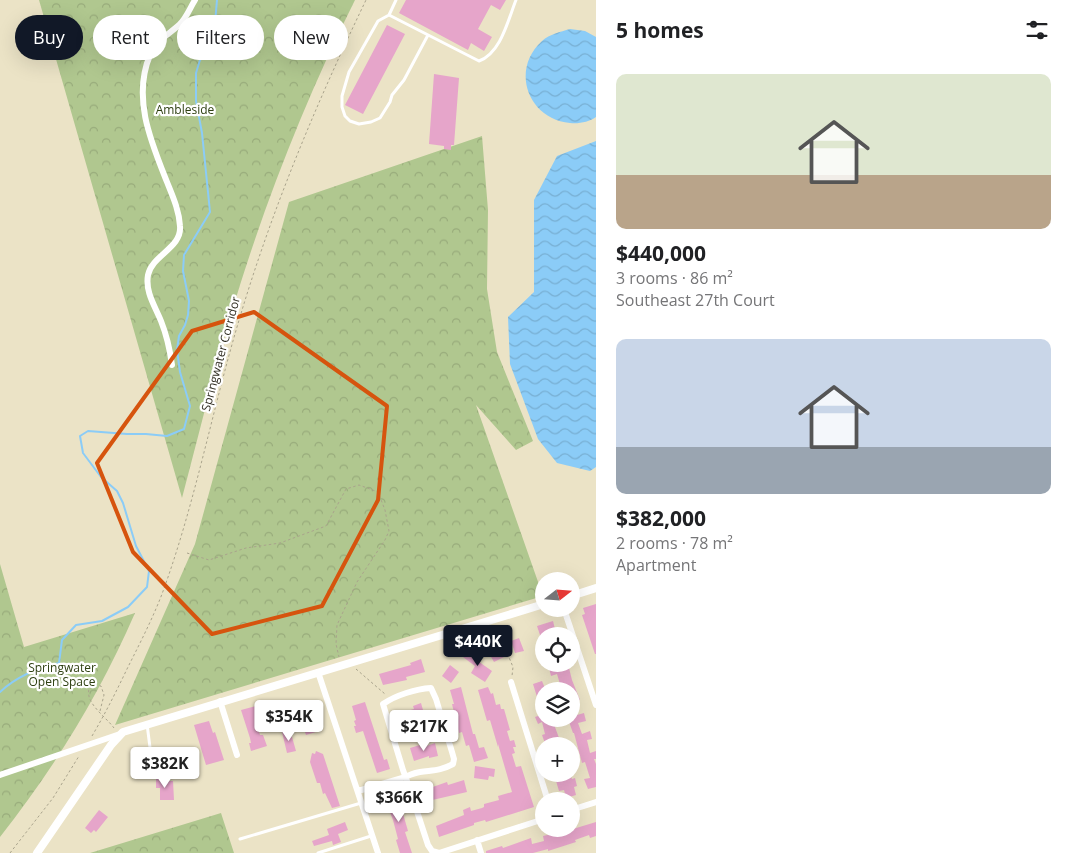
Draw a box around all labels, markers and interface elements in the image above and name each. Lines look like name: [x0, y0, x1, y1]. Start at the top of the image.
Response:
chip: Buy: [15, 15, 83, 60]
chip: Rent: [93, 15, 167, 60]
chip: Filters: [177, 15, 264, 60]
chip: New: [274, 15, 348, 60]
text: 5 homes: [616, 16, 704, 44]
icon: filters: [1023, 16, 1051, 44]
park label: Ambleside: [156, 101, 215, 118]
icon: home: [789, 107, 879, 197]
text: $440,000: [616, 239, 706, 267]
text: 3 rooms · 86 m²: [616, 267, 733, 289]
text: Southeast 27th Court: [616, 289, 775, 311]
street label: Springwater Corridor: [197, 295, 244, 413]
icon: home: [789, 372, 879, 462]
text: $382,000: [616, 504, 706, 532]
text: 2 rooms · 78 m²: [616, 532, 733, 554]
text: Apartment: [616, 554, 696, 576]
north arrow: [535, 572, 580, 618]
map controls: [535, 572, 580, 837]
pin: $440K: [443, 624, 513, 667]
button: locate: [535, 627, 580, 672]
text: $440K: [454, 630, 502, 652]
park label: Springwater Open Space: [28, 659, 96, 690]
button: layers: [535, 682, 580, 727]
pin: $354K: [254, 700, 324, 742]
text: $354K: [265, 705, 313, 727]
pin: $217K: [389, 710, 459, 752]
text: $217K: [400, 715, 448, 737]
button: +: [535, 737, 580, 782]
pin: $382K: [130, 746, 200, 789]
text: $382K: [141, 752, 189, 774]
pin: $366K: [364, 780, 434, 823]
text: $366K: [375, 786, 423, 808]
button: −: [535, 792, 580, 837]

